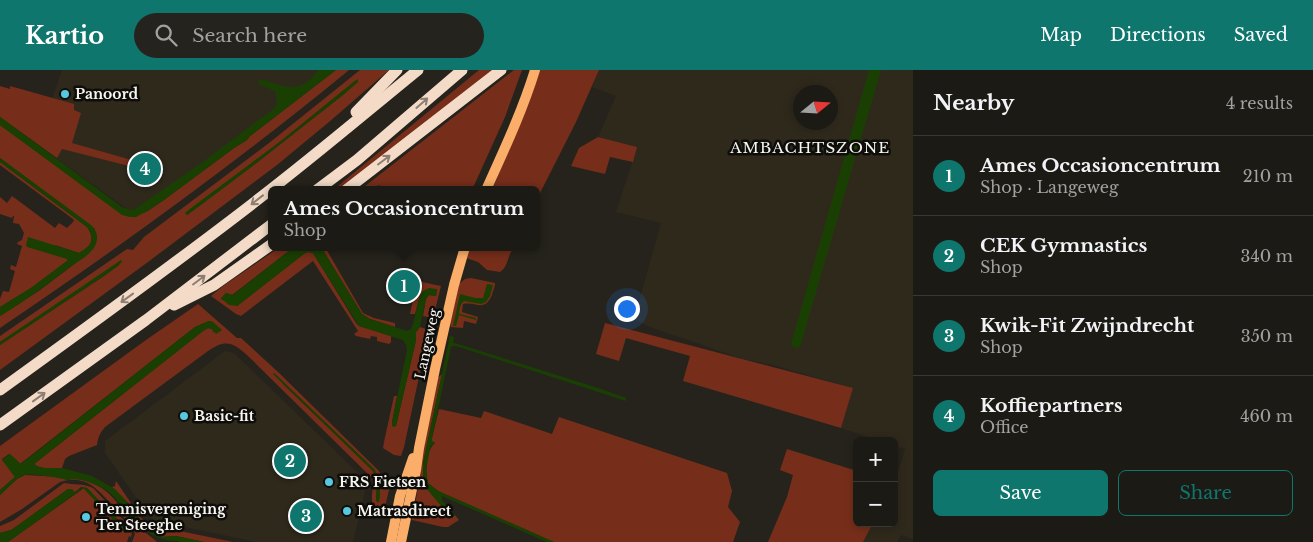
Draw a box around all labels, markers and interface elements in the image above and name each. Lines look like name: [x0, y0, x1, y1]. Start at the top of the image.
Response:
search box: [134, 13, 484, 58]
text: Kartio: [25, 21, 104, 50]
icon: search: [152, 21, 180, 49]
text: Search here: [192, 24, 307, 47]
text: Map: [1040, 24, 1082, 46]
text: Directions: [1110, 24, 1206, 46]
text: Saved: [1234, 24, 1288, 46]
place label: Panoord: [75, 85, 138, 103]
north arrow: [793, 85, 838, 130]
marker: Panoord: [59, 88, 71, 100]
text: Nearby: [933, 90, 1014, 116]
text: 4 results: [1226, 93, 1293, 113]
one-way arrow: [416, 98, 429, 109]
district label: AMBACHTSZONE: [729, 138, 890, 157]
pin: 4: [129, 150, 161, 188]
text: Ames Occasioncentrum: [980, 154, 1221, 177]
one-way arrow: [377, 155, 390, 166]
text: 1: [946, 166, 952, 186]
text: 210 m: [1243, 166, 1293, 186]
text: Shop · Langeweg: [980, 177, 1119, 197]
popup: [268, 186, 540, 251]
one-way arrow: [251, 195, 264, 206]
text: Ames Occasioncentrum: [284, 197, 524, 220]
text: Shop: [284, 220, 326, 240]
text: CEK Gymnastics: [980, 234, 1147, 257]
text: 2: [944, 246, 954, 266]
text: 340 m: [1241, 246, 1293, 266]
text: Shop: [980, 257, 1023, 277]
pin: 1: [388, 267, 420, 305]
one-way arrow: [192, 274, 205, 285]
one-way arrow: [120, 293, 134, 303]
your location: [614, 296, 640, 322]
street label: Langeweg: [411, 306, 443, 381]
text: Kwik-Fit Zwijndrecht: [980, 314, 1194, 337]
text: 3: [944, 326, 954, 346]
text: 350 m: [1241, 326, 1293, 346]
text: Shop: [980, 337, 1023, 357]
one-way arrow: [32, 392, 46, 402]
text: Koffiepartners: [980, 394, 1123, 417]
text: 4: [944, 406, 954, 426]
text: 460 m: [1240, 406, 1293, 426]
place label: Basic-fit: [194, 407, 255, 425]
marker: Basic-fit: [178, 410, 190, 422]
text: Office: [980, 417, 1028, 437]
map controls: [853, 437, 898, 527]
button: +: [853, 437, 898, 482]
pin: 2: [274, 442, 306, 480]
button: Save: [933, 470, 1108, 516]
button: Share: [1118, 470, 1293, 516]
place label: FRS Fietsen: [339, 473, 426, 491]
marker: FRS Fietsen: [323, 476, 335, 488]
button: −: [853, 482, 898, 527]
pin: 3: [290, 497, 322, 535]
place label: Tennisvereniging Ter Steeghe: [96, 500, 226, 534]
place label: Matrasdirect: [357, 502, 452, 520]
marker: Matrasdirect: [341, 505, 353, 517]
marker: Tennisvereniging Ter Steeghe: [80, 511, 92, 523]

